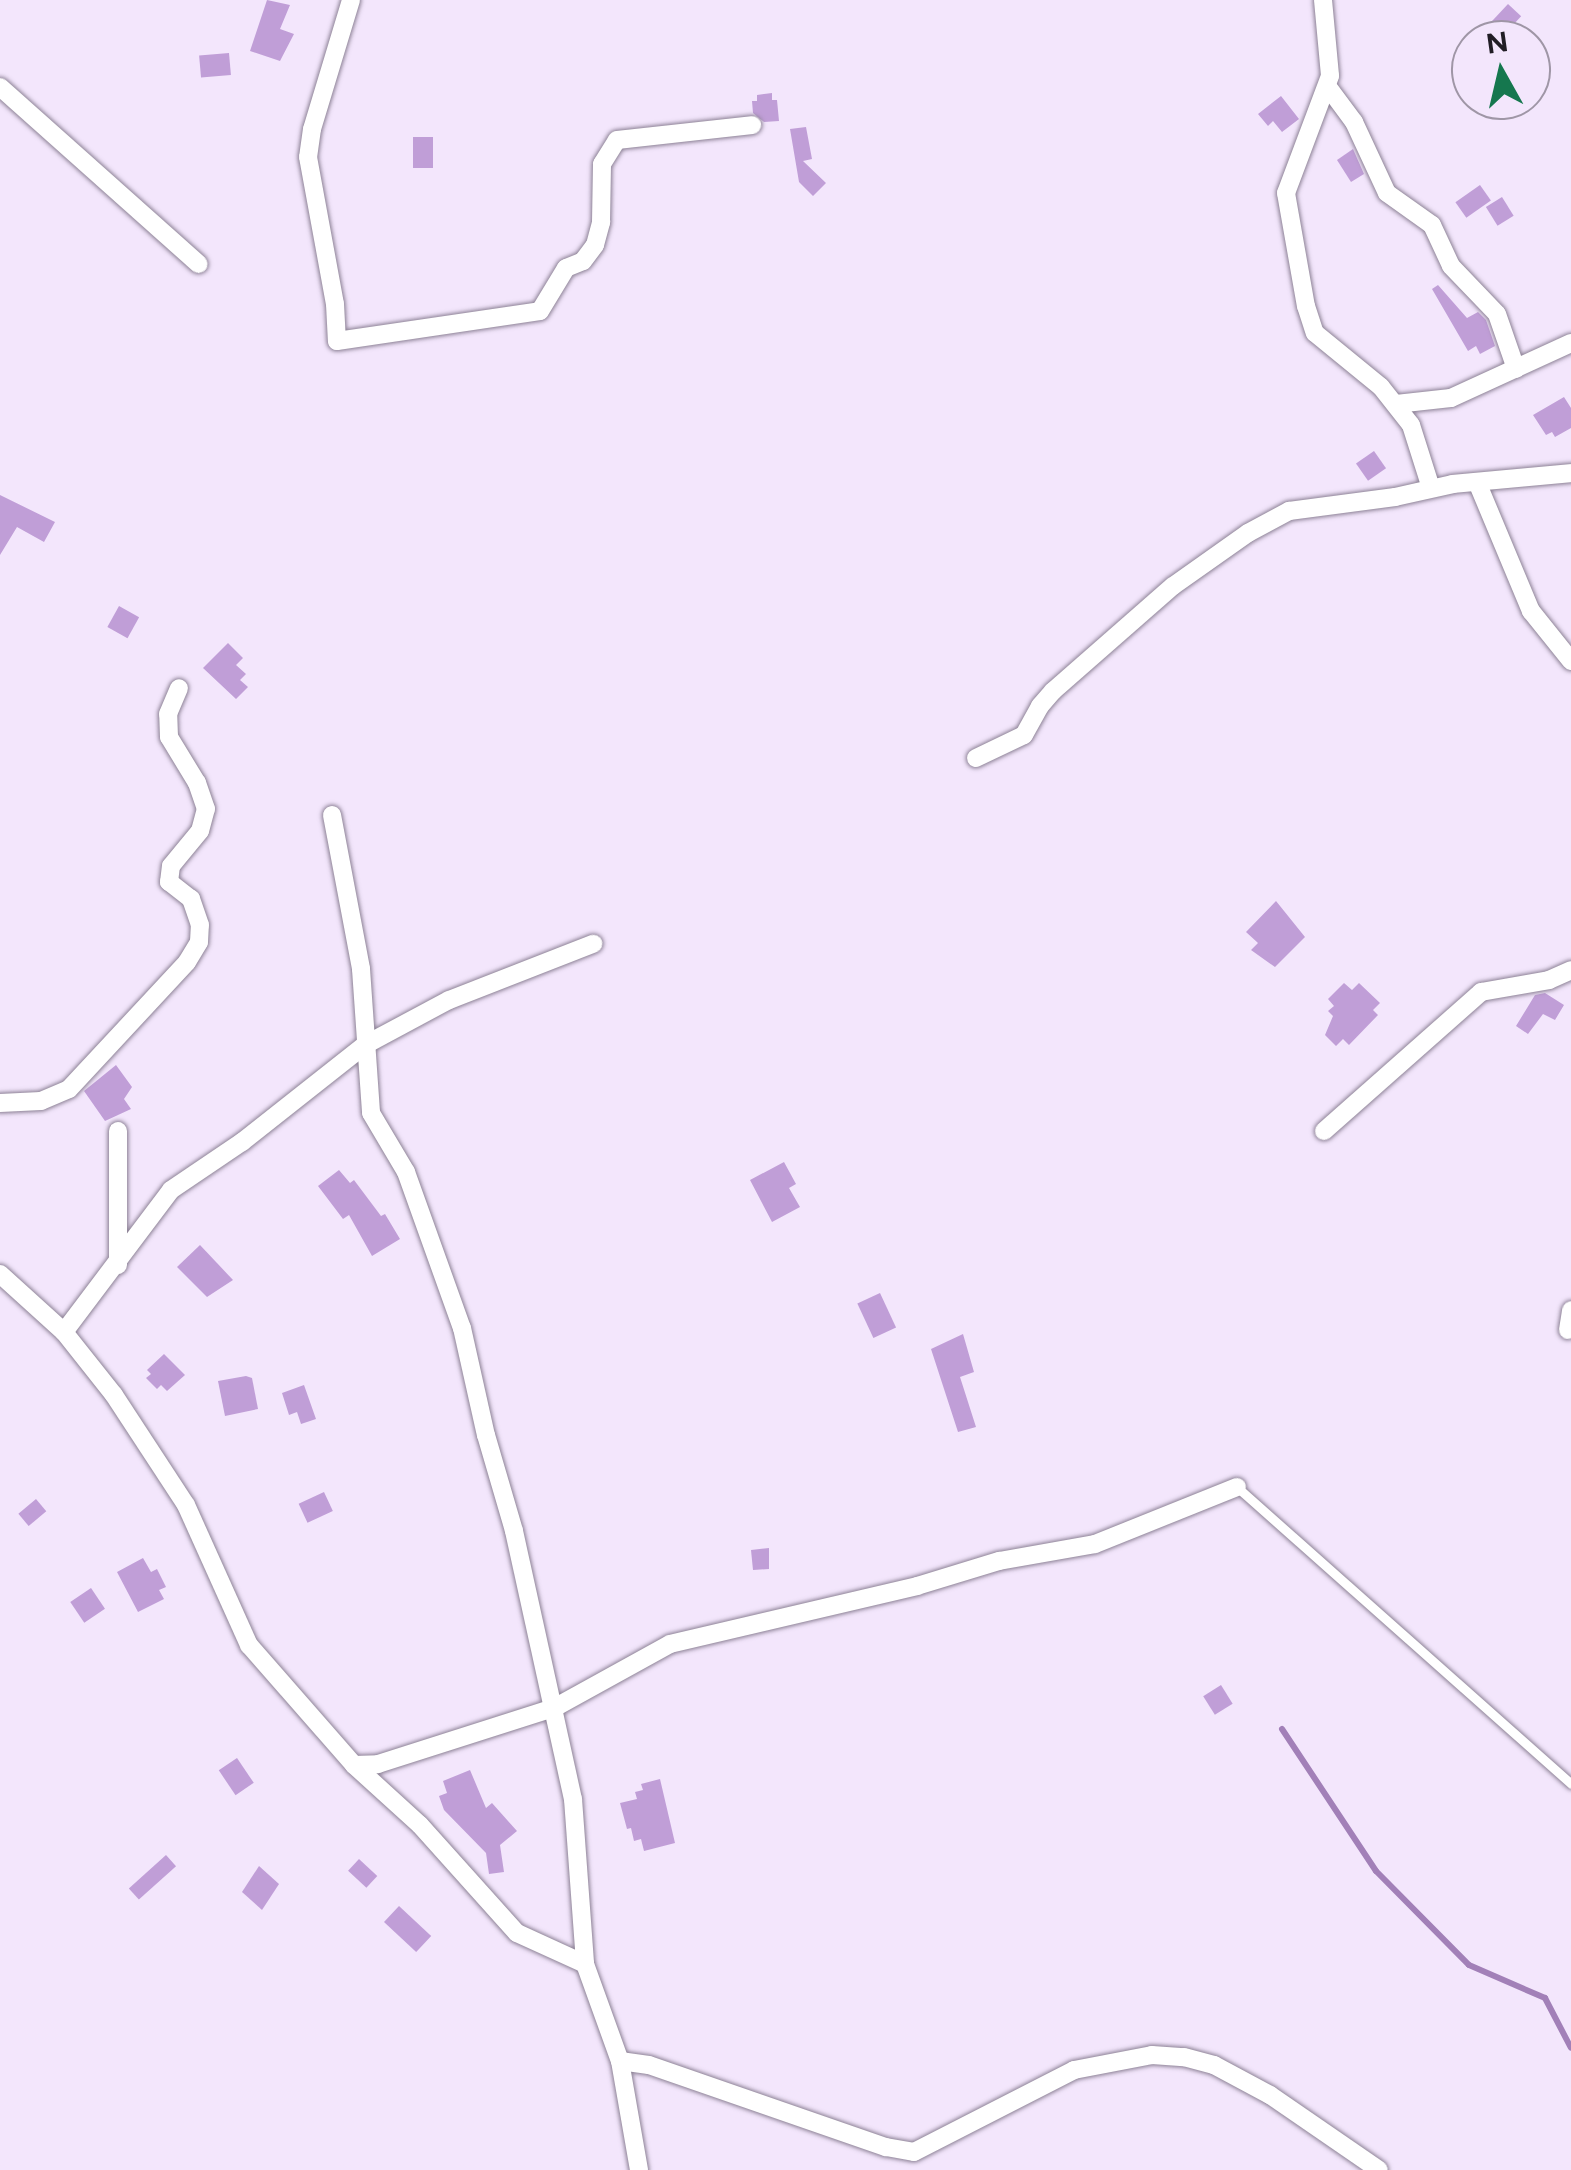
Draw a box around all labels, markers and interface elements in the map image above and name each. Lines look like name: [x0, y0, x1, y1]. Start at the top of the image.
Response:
north arrow: [1451, 20, 1551, 120]
text: N: [1484, 24, 1510, 61]

